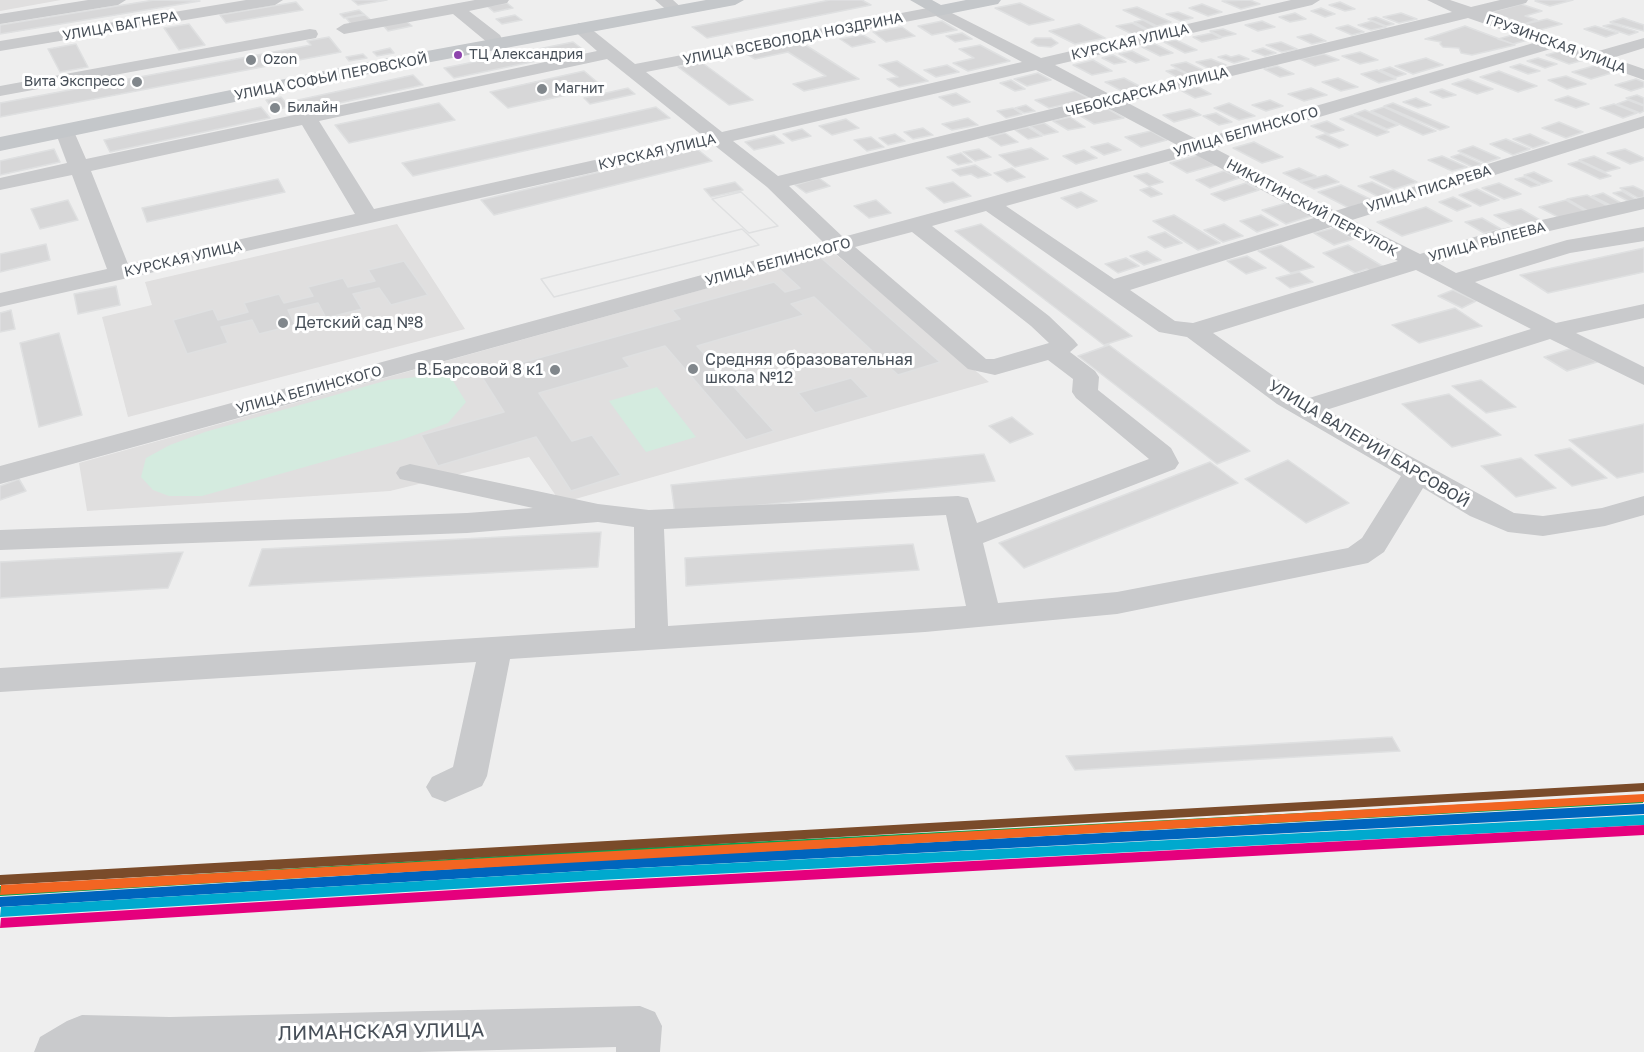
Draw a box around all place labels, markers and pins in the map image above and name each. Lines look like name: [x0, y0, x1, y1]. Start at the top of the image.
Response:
place label: ТЦ Александрия: [469, 47, 583, 63]
marker: ТЦ Александрия: [452, 49, 464, 61]
place label: Ozon: [263, 52, 297, 68]
marker: Ozon: [244, 53, 258, 67]
place label: Вита Экспресс: [24, 74, 125, 90]
marker: Вита Экспресс: [130, 75, 144, 89]
place label: Магнит: [554, 81, 604, 97]
marker: Магнит: [535, 82, 549, 96]
place label: Билайн: [287, 100, 338, 116]
marker: Билайн: [268, 101, 282, 115]
place label: Детский сад №8: [295, 313, 423, 333]
marker: Детский сад №8: [276, 316, 290, 330]
place label: Средняя образовательная школа №12: [705, 350, 913, 388]
place label: В.Барсовой 8 к1: [417, 360, 543, 380]
marker: Средняя образовательная школа №12: [686, 362, 700, 376]
marker: В.Барсовой 8 к1: [548, 363, 562, 377]

